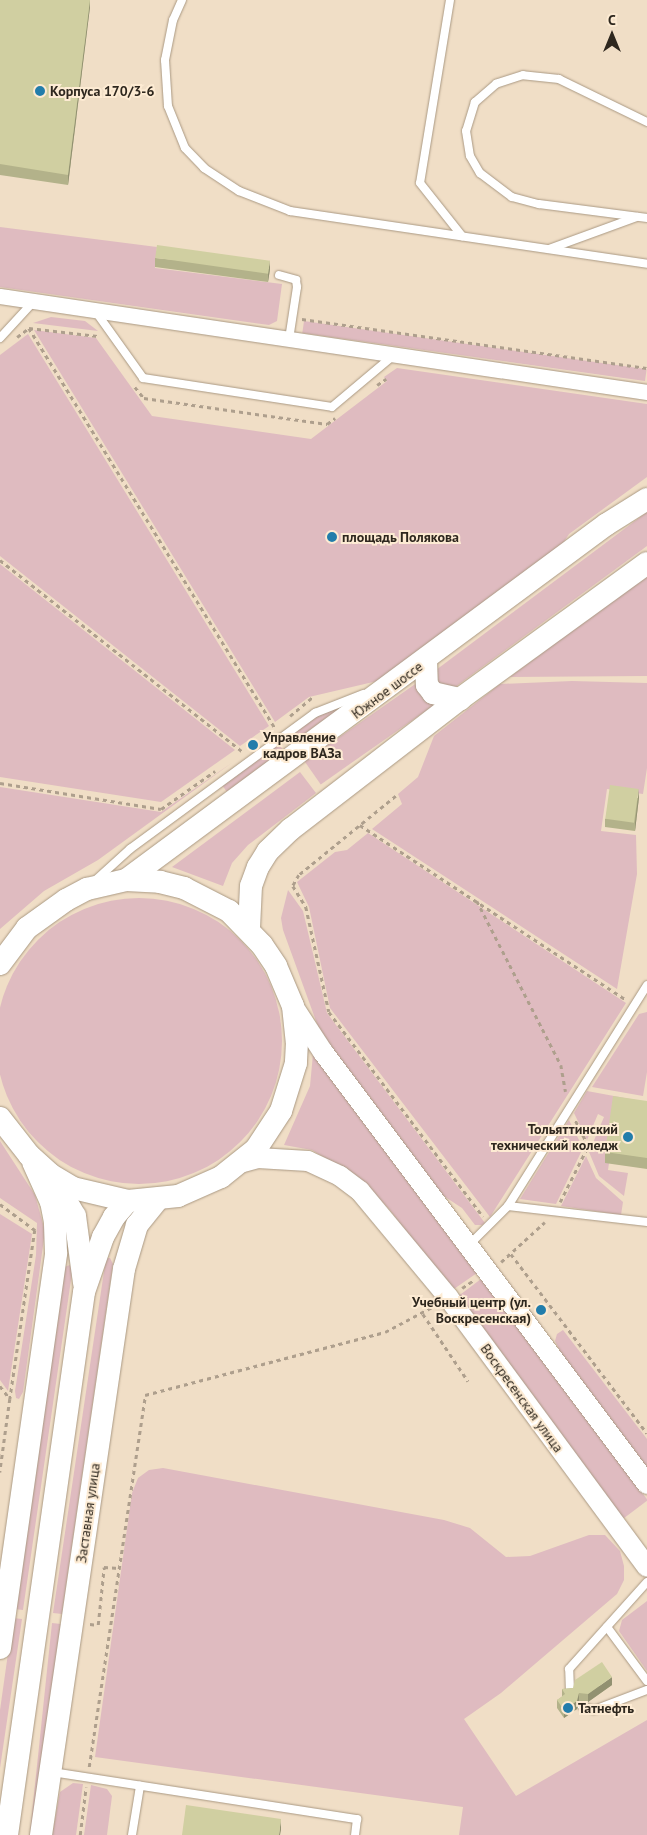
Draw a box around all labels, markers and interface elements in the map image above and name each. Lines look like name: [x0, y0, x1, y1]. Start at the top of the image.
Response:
north arrow: [587, 10, 637, 60]
text: С: [608, 11, 616, 29]
place label: Корпуса 170/3-6: [50, 83, 154, 99]
marker: Корпуса 170/3-6: [34, 85, 46, 97]
place label: площадь Полякова: [342, 529, 459, 545]
marker: площадь Полякова: [326, 531, 338, 543]
street label: Южное шоссе: [348, 658, 426, 722]
place label: Управление кадров ВАЗа: [263, 729, 341, 762]
marker: Управление кадров ВАЗа: [247, 739, 259, 751]
place label: Тольяттинский технический коледж: [491, 1121, 618, 1154]
marker: Тольяттинский технический коледж: [622, 1131, 634, 1143]
place label: Учебный центр (ул. Воскресенская): [412, 1294, 531, 1326]
marker: Учебный центр (ул. Воскресенская): [535, 1304, 547, 1316]
street label: Воскресенская улица: [477, 1341, 567, 1455]
street label: Заставная улица: [73, 1462, 103, 1564]
place label: Татнефть: [578, 1700, 634, 1716]
marker: Татнефть: [562, 1702, 574, 1714]

